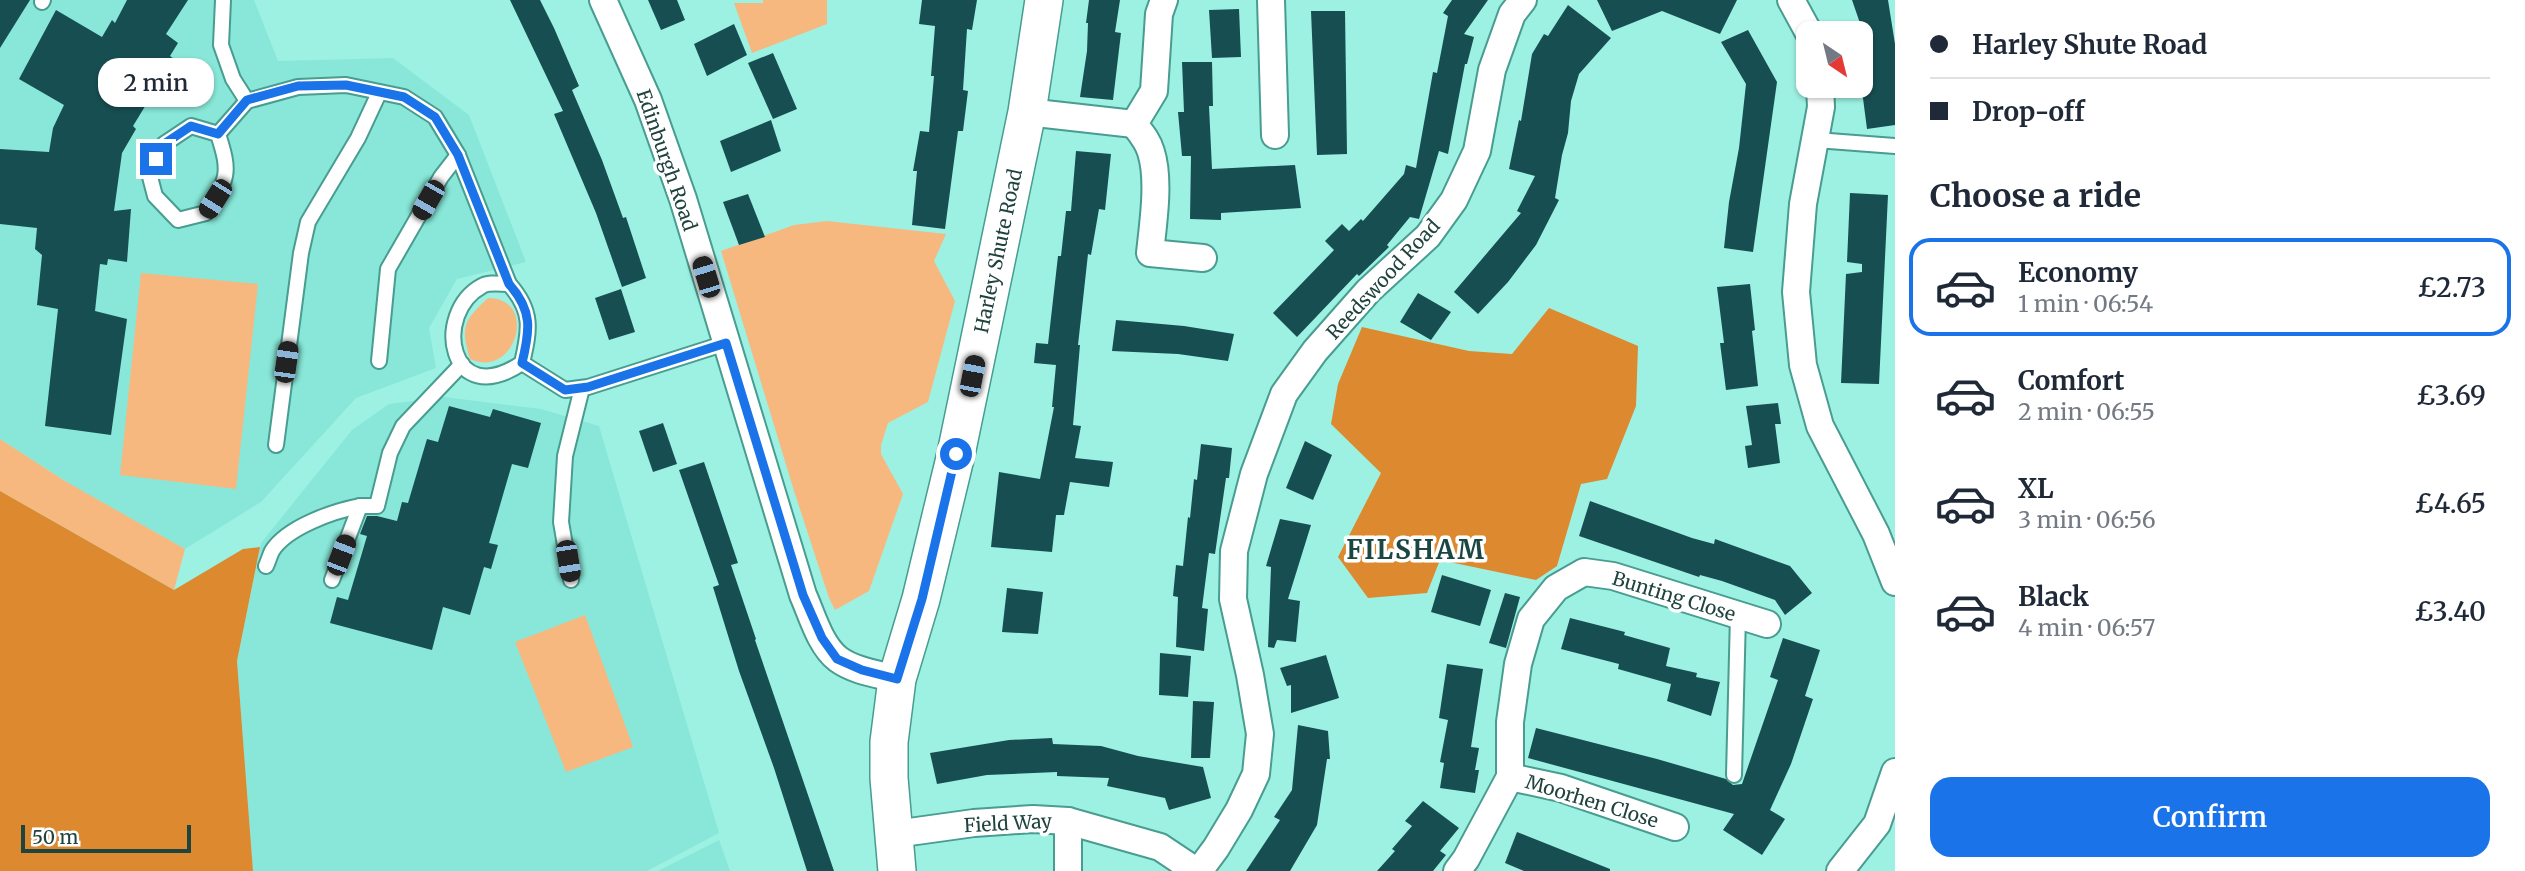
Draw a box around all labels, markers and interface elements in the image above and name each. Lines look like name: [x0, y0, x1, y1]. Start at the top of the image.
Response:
north arrow: [1796, 21, 1872, 98]
map controls: [1796, 21, 1873, 98]
text: Harley Shute Road: [1972, 28, 2207, 61]
callout: 2 min: [98, 58, 214, 106]
text: 2 min: [124, 68, 188, 97]
street label: Edinburgh Road: [632, 86, 702, 234]
text: Drop-off: [1972, 95, 2085, 128]
route end: [140, 143, 172, 175]
street label: Harley Shute Road: [969, 167, 1027, 335]
car: [195, 176, 236, 222]
text: Choose a ride: [1930, 176, 2141, 216]
car: [409, 177, 448, 223]
street label: Reedswood Road: [1321, 214, 1445, 344]
car: [690, 254, 723, 300]
icon: car: [1934, 256, 1997, 319]
text: Economy: [2018, 256, 2138, 289]
text: £2.73: [2417, 271, 2486, 304]
text: 1 min · 06:54: [2018, 289, 2153, 318]
car: [273, 340, 300, 384]
car: [958, 353, 987, 399]
icon: car: [1934, 364, 1997, 427]
text: Comfort: [2018, 364, 2124, 397]
text: £3.69: [2416, 379, 2486, 412]
text: 2 min · 06:55: [2018, 397, 2155, 426]
route start: [940, 438, 972, 470]
icon: car: [1934, 472, 1997, 535]
text: XL: [2018, 472, 2054, 505]
text: £4.65: [2415, 487, 2486, 520]
text: 3 min · 06:56: [2018, 505, 2156, 534]
car: [324, 532, 359, 578]
district label: FILSHAM: [1346, 533, 1486, 566]
car: [555, 539, 582, 583]
street label: Bunting Close: [1610, 566, 1739, 626]
icon: car: [1934, 580, 1997, 643]
text: Black: [2018, 580, 2089, 613]
text: £3.40: [2414, 595, 2486, 628]
text: 4 min · 06:57: [2018, 613, 2155, 642]
street label: Moorhen Close: [1523, 769, 1661, 833]
button: Confirm: [1930, 777, 2490, 857]
street label: Field Way: [963, 809, 1053, 837]
scale bar: [21, 822, 191, 854]
text: 50 m: [32, 825, 78, 849]

